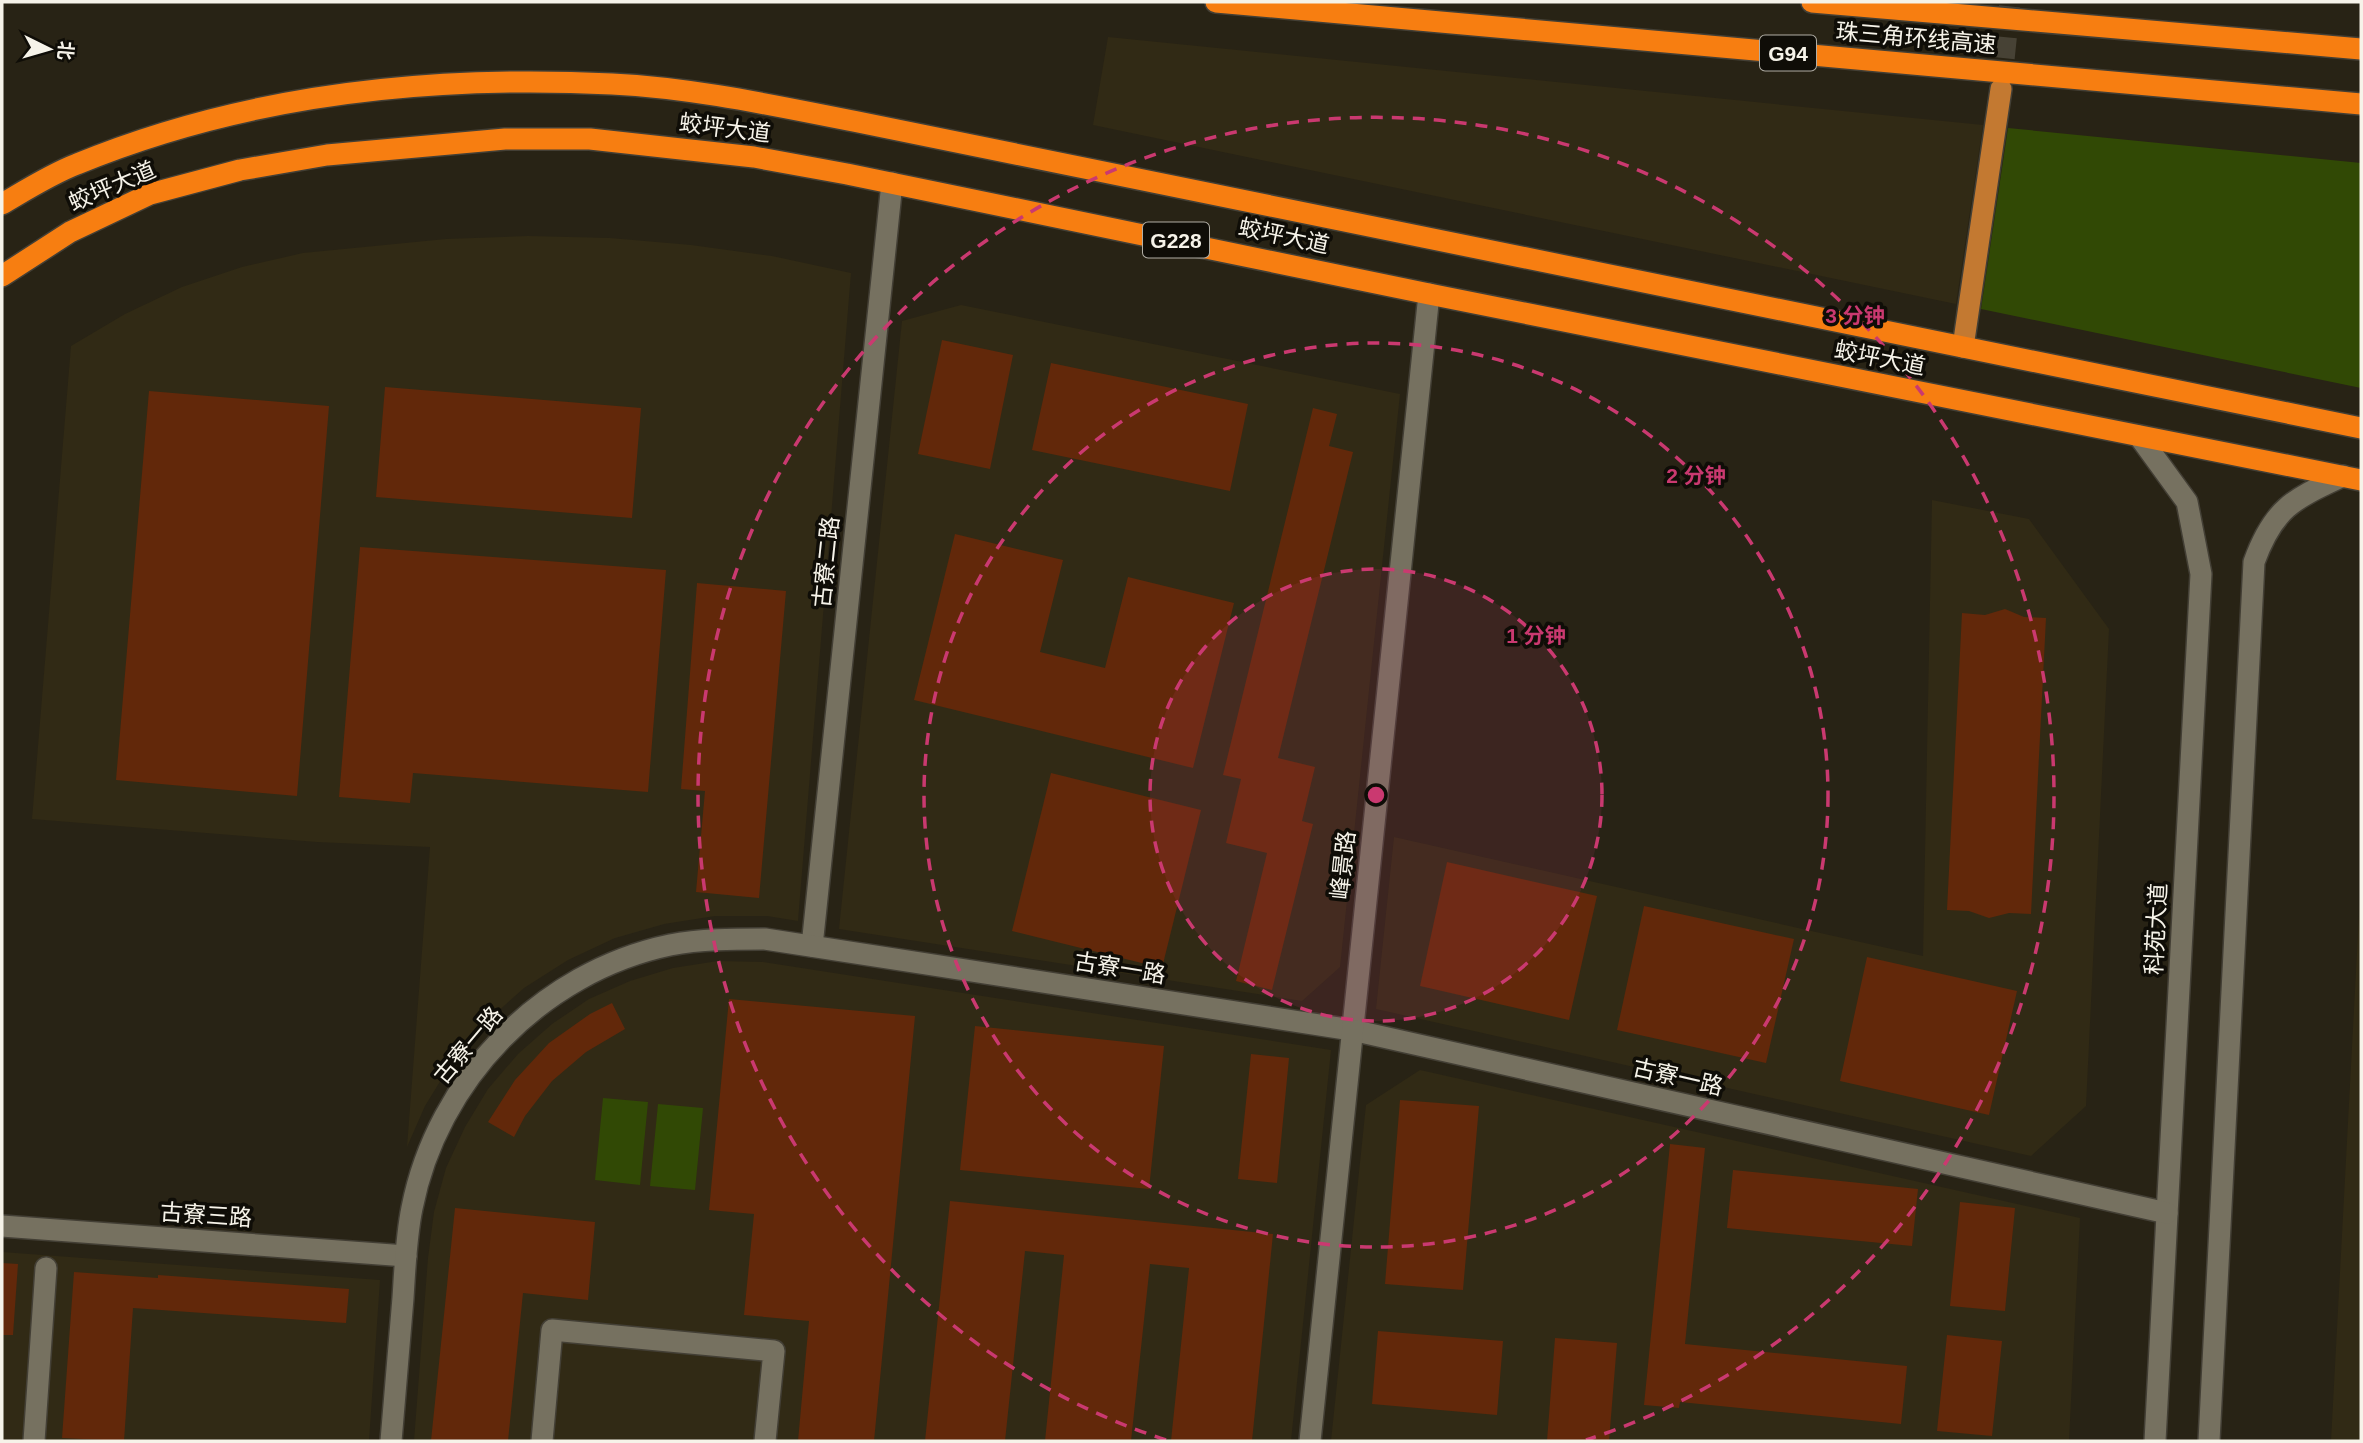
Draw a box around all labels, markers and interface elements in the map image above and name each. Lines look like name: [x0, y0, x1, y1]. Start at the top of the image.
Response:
north arrow: [14, 14, 84, 84]
street label: 珠三角环线高速: [1835, 18, 1997, 58]
road number: G94: [1760, 36, 1816, 70]
text: 北: [54, 40, 77, 61]
street label: 蛟坪大道: [678, 109, 772, 147]
street label: 蛟坪大道: [65, 156, 159, 216]
street label: 蛟坪大道: [1236, 214, 1332, 258]
road number: G228: [1143, 222, 1209, 258]
text: 3 分钟: [1825, 304, 1885, 327]
street label: 蛟坪大道: [1832, 336, 1928, 380]
text: 2 分钟: [1666, 464, 1726, 487]
street label: 古寮二路: [808, 515, 844, 609]
text: 1 分钟: [1506, 624, 1566, 647]
centre of rings: [1364, 783, 1388, 807]
street label: 峰景路: [1326, 829, 1360, 901]
street label: 科苑大道: [2141, 882, 2171, 976]
street label: 古寮一路: [1073, 948, 1167, 988]
street label: 古寮一路: [428, 1001, 508, 1089]
street label: 古寮一路: [1630, 1054, 1726, 1100]
street label: 古寮三路: [159, 1199, 253, 1231]

